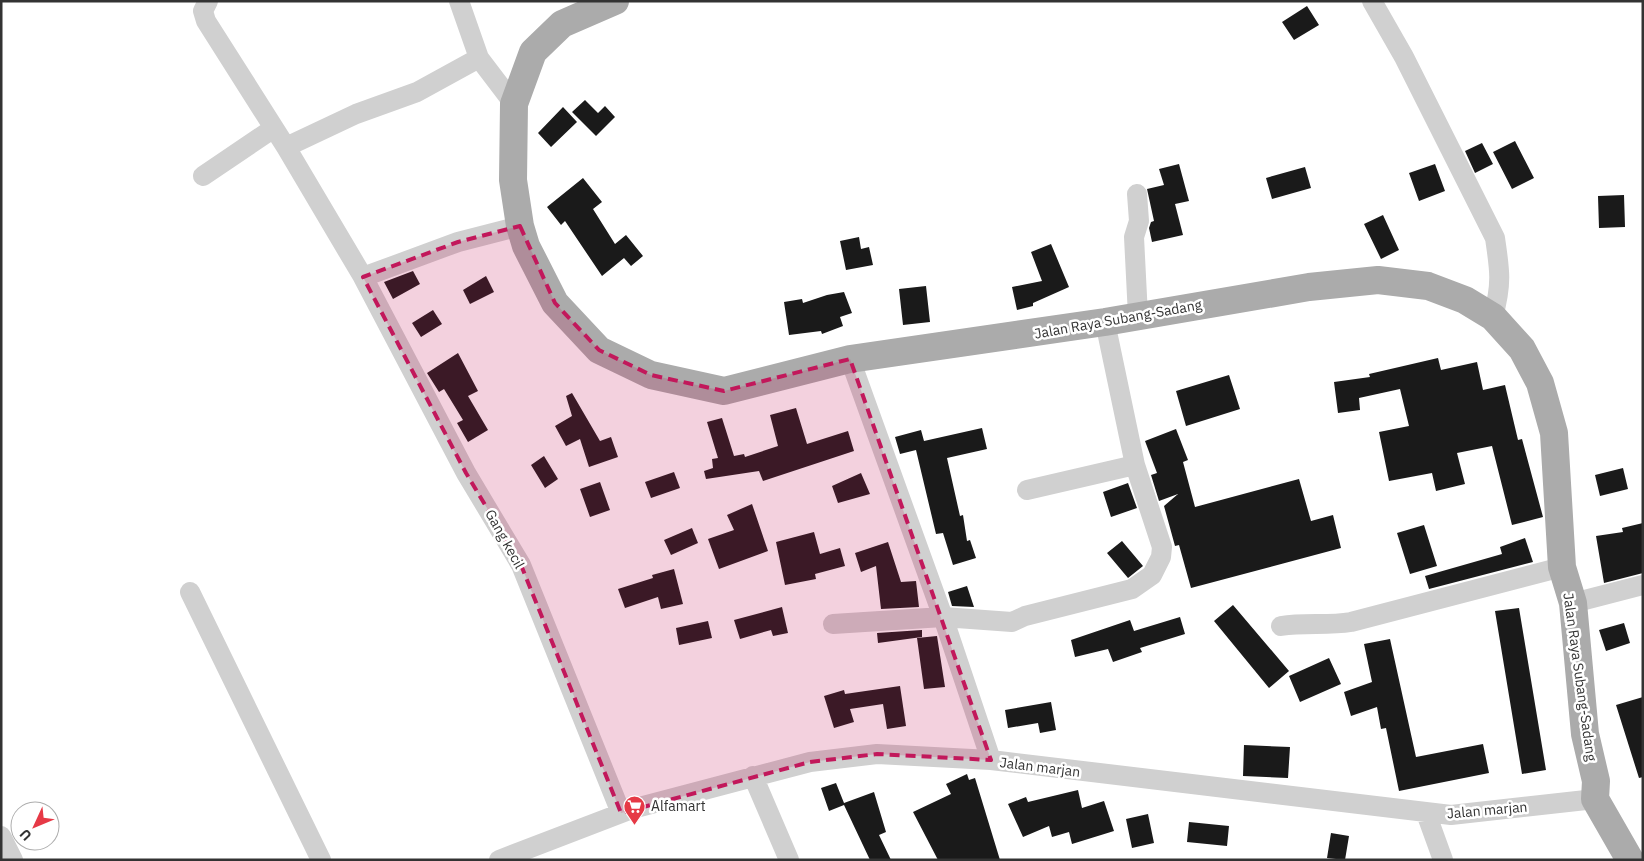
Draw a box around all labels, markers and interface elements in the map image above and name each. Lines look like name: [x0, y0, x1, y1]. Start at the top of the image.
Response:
street label: Jalan Raya Subang-Sadang: [1033, 295, 1204, 343]
street label: Gang kecil: [481, 506, 529, 572]
street label: Jalan Raya Subang-Sadang: [1559, 592, 1601, 763]
street label: Jalan marjan: [999, 753, 1081, 781]
supermarket icon: Alfamart: [623, 794, 647, 825]
place label: Alfamart: [651, 797, 706, 815]
street label: Jalan marjan: [1446, 798, 1528, 822]
north arrow: [10, 801, 60, 851]
text: U: [16, 825, 35, 845]

